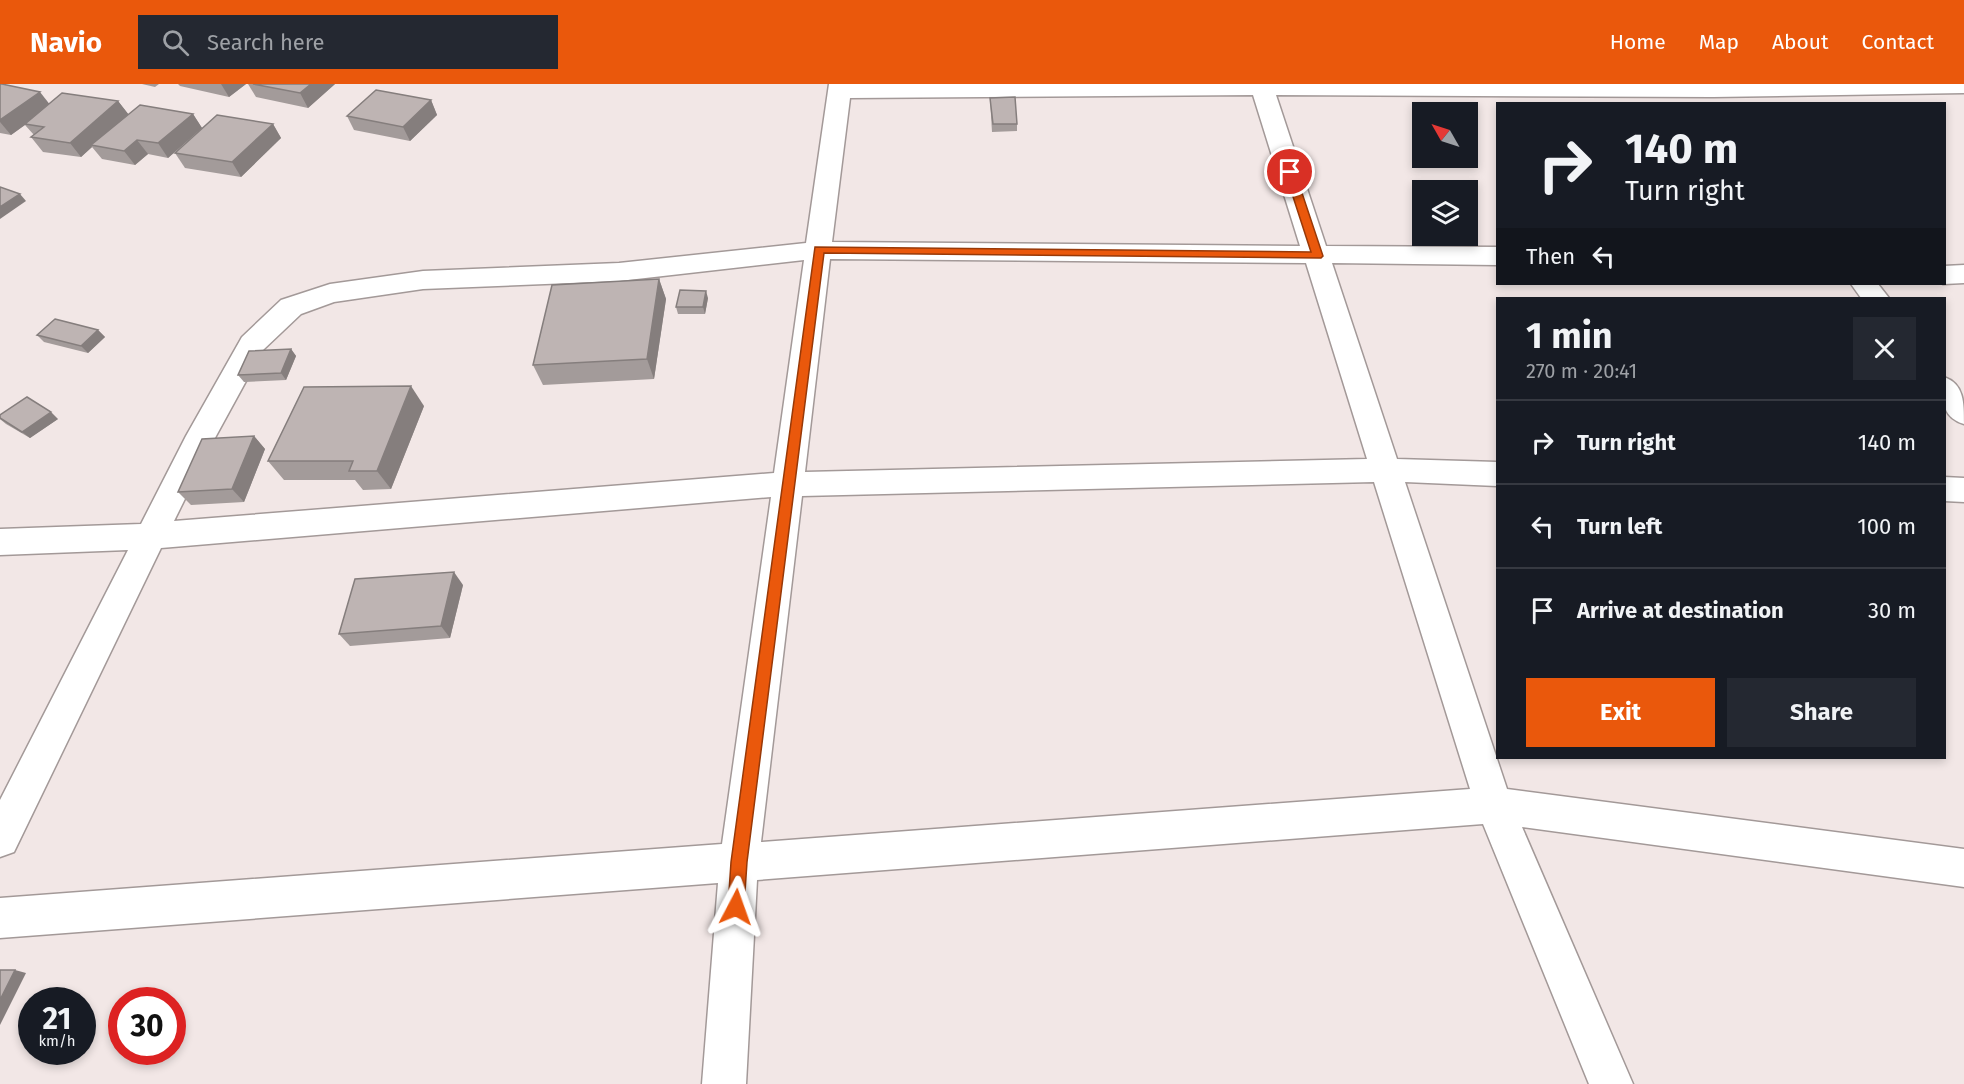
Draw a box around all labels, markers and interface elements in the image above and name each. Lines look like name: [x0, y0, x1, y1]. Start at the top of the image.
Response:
search box: [138, 15, 558, 69]
text: Navio: [30, 26, 102, 59]
icon: search: [159, 26, 192, 59]
text: Search here: [207, 29, 325, 56]
text: Home: [1610, 29, 1666, 55]
text: Map: [1699, 29, 1739, 55]
text: About: [1772, 29, 1829, 55]
text: Contact: [1862, 29, 1934, 55]
north arrow: [1412, 102, 1478, 168]
map controls: [1412, 102, 1478, 246]
text: 140 m: [1625, 124, 1738, 174]
icon: right: [1526, 126, 1604, 204]
pin: [1264, 146, 1315, 197]
icon: arrive: [1273, 155, 1306, 188]
text: Turn right: [1625, 175, 1745, 207]
button: layers: [1412, 180, 1478, 246]
icon: left: [1587, 240, 1620, 273]
text: Then: [1526, 243, 1575, 270]
text: 1 min: [1526, 314, 1613, 358]
button: close: [1853, 317, 1916, 380]
text: 270 m · 20:41: [1526, 359, 1637, 383]
icon: right: [1526, 426, 1559, 459]
text: Turn right: [1577, 429, 1676, 456]
text: 140 m: [1858, 429, 1916, 456]
icon: left: [1526, 510, 1559, 543]
text: Turn left: [1577, 513, 1662, 540]
text: 100 m: [1857, 513, 1916, 540]
icon: arrive: [1526, 594, 1559, 627]
text: Arrive at destination: [1577, 597, 1784, 624]
text: 30 m: [1868, 597, 1916, 624]
button: Exit: [1526, 678, 1715, 747]
button: Share: [1727, 678, 1916, 747]
position arrow: [704, 875, 768, 939]
speed limit sign: 30: [108, 987, 186, 1065]
text: 21: [43, 1001, 71, 1037]
text: km/h: [38, 1032, 76, 1050]

